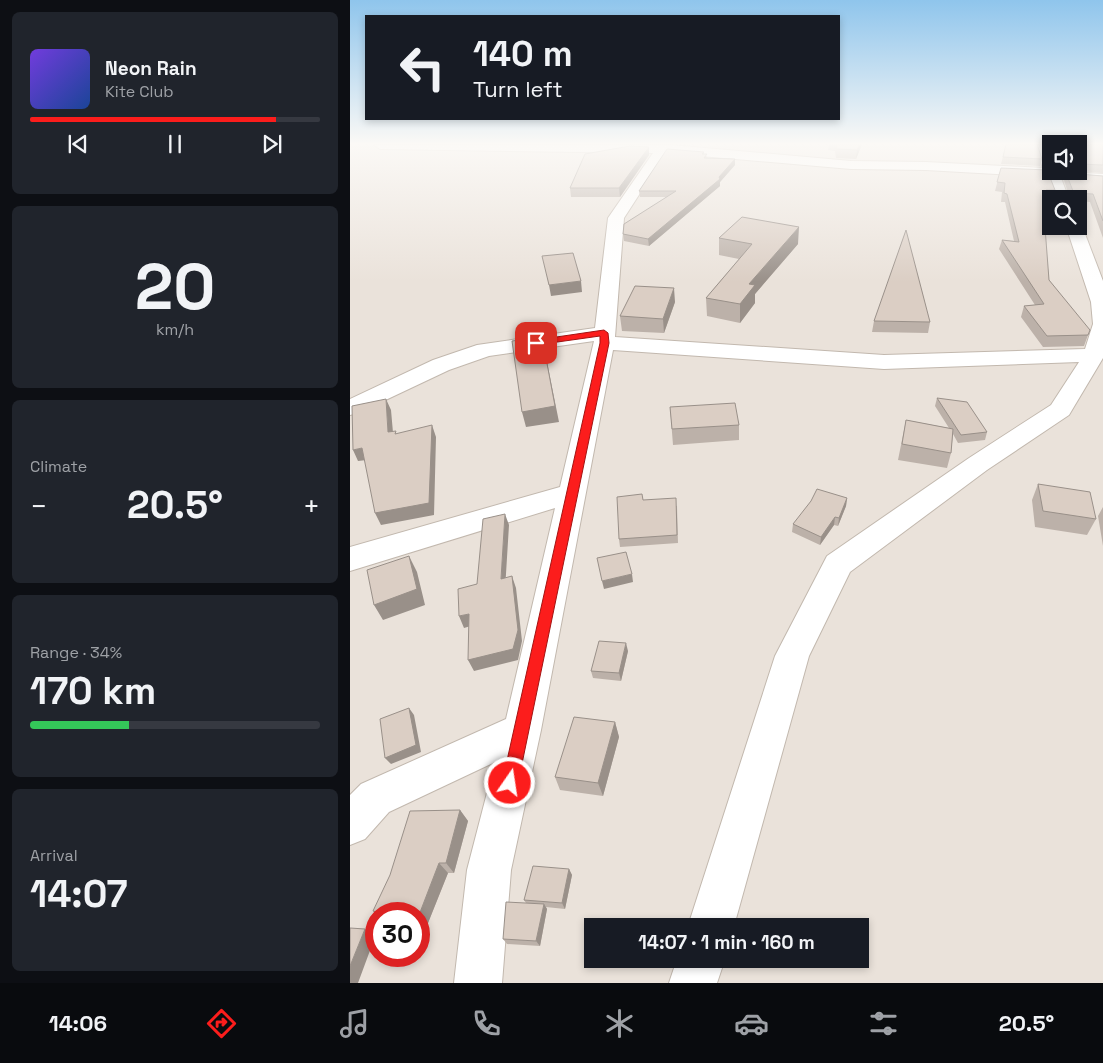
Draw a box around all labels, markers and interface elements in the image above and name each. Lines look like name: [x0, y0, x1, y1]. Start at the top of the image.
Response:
text: 140 m: [473, 32, 573, 76]
icon: left: [390, 35, 455, 100]
text: Neon Rain: [105, 56, 197, 81]
text: Turn left: [473, 75, 563, 103]
text: Kite Club: [105, 81, 174, 102]
icon: previous: [64, 130, 92, 158]
icon: pause: [161, 130, 189, 158]
icon: next: [258, 130, 286, 158]
map controls: [1042, 135, 1087, 235]
button: sound: [1042, 135, 1087, 180]
button: search: [1042, 190, 1087, 235]
text: 20: [135, 245, 215, 328]
text: km/h: [156, 319, 194, 340]
pin: [515, 322, 557, 364]
icon: arrive: [522, 329, 550, 357]
text: Climate: [30, 456, 87, 477]
text: 20.5°: [127, 481, 223, 529]
text: −: [30, 488, 47, 524]
text: +: [303, 488, 320, 524]
text: Range · 34%: [30, 642, 122, 663]
text: 170 km: [30, 667, 156, 715]
position arrow: [483, 756, 535, 808]
text: Arrival: [30, 845, 78, 866]
text: 14:07: [30, 870, 128, 918]
speed limit sign: 30: [365, 902, 430, 967]
text: 14:07 · 1 min · 160 m: [638, 930, 815, 955]
icon: directions: [204, 1006, 239, 1041]
icon: music: [337, 1006, 372, 1041]
icon: phone: [469, 1006, 504, 1041]
icon: climate: [602, 1006, 637, 1041]
icon: car: [734, 1006, 769, 1041]
icon: filters: [866, 1006, 901, 1041]
text: 14:06: [49, 1009, 107, 1037]
text: 20.5°: [999, 1009, 1054, 1037]

